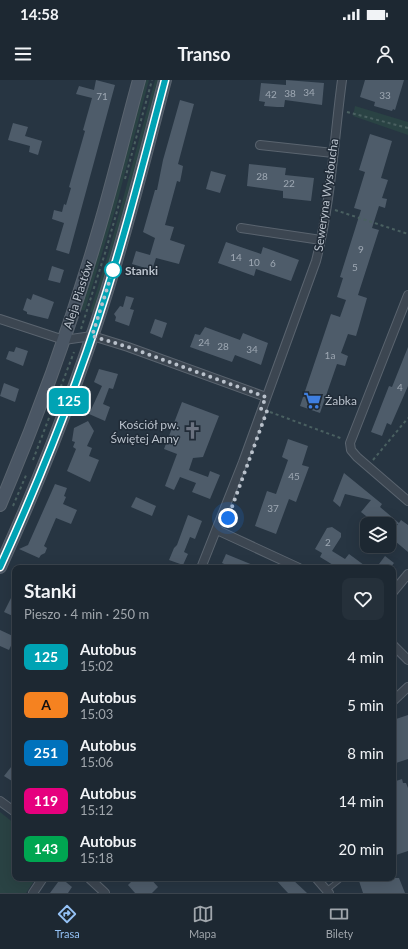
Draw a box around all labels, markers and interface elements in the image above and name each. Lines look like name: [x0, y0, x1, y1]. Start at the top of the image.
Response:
text: 14:58: [20, 5, 59, 23]
icon: menu: [12, 43, 34, 65]
text: Transo: [177, 43, 231, 65]
icon: person: [374, 43, 396, 65]
house number: 34: [303, 86, 315, 98]
house number: 38: [284, 87, 296, 99]
house number: 42: [265, 88, 277, 100]
house number: 33: [379, 89, 391, 101]
house number: 71: [96, 90, 108, 102]
street label: Seweryna Wysłoucha: [311, 138, 341, 252]
house number: 28: [256, 170, 268, 182]
house number: 22: [283, 177, 295, 189]
house number: 9: [358, 243, 364, 255]
house number: 14: [230, 251, 242, 263]
house number: 10: [248, 256, 260, 268]
house number: 6: [270, 257, 276, 269]
street label: Aleja Piastów: [60, 258, 96, 331]
marker: Stanki: [104, 261, 122, 279]
house number: 5: [352, 261, 358, 273]
place label: Stanki: [125, 263, 158, 278]
house number: 24: [198, 336, 210, 348]
house number: 28: [217, 340, 229, 352]
house number: 34: [246, 343, 258, 355]
house number: 1a: [325, 349, 335, 361]
house number: 4: [397, 381, 403, 393]
line badge: 125: [46, 388, 92, 414]
supermarket icon: Żabka: [302, 390, 322, 410]
text: 125: [57, 392, 81, 409]
place label: Żabka: [325, 393, 357, 408]
place label: Kościół pw. Świętej Anny: [110, 417, 180, 446]
church icon: Kościół pw. Świętej Anny: [182, 421, 202, 441]
house number: 45: [288, 470, 300, 482]
house number: 37: [267, 502, 279, 514]
your location: [218, 508, 238, 528]
map controls: [360, 517, 396, 553]
button: layers: [360, 517, 396, 553]
house number: 2: [325, 536, 331, 548]
button: heart: [342, 578, 384, 620]
text: Stanki: [24, 579, 76, 602]
text: Pieszo · 4 min · 250 m: [24, 606, 149, 622]
text: Autobus: [80, 640, 136, 658]
text: 125: [34, 648, 58, 665]
text: 4 min: [347, 648, 384, 666]
text: 15:02: [80, 658, 113, 674]
text: Autobus: [80, 688, 136, 706]
text: A: [41, 696, 51, 713]
text: 5 min: [347, 696, 384, 714]
text: 15:03: [80, 706, 113, 722]
text: Autobus: [80, 736, 136, 754]
text: 251: [34, 744, 58, 761]
text: 8 min: [347, 744, 384, 762]
text: 15:06: [80, 754, 113, 770]
text: Autobus: [80, 784, 136, 802]
text: 119: [34, 792, 58, 809]
text: 14 min: [338, 792, 384, 810]
text: 15:12: [80, 802, 113, 818]
text: Autobus: [80, 832, 136, 850]
text: 143: [34, 840, 58, 857]
text: 20 min: [338, 840, 384, 858]
text: 15:18: [80, 850, 113, 866]
tab: Trasa: [55, 903, 80, 940]
tab: Mapa: [189, 903, 216, 940]
tab: Bilety: [326, 903, 353, 940]

